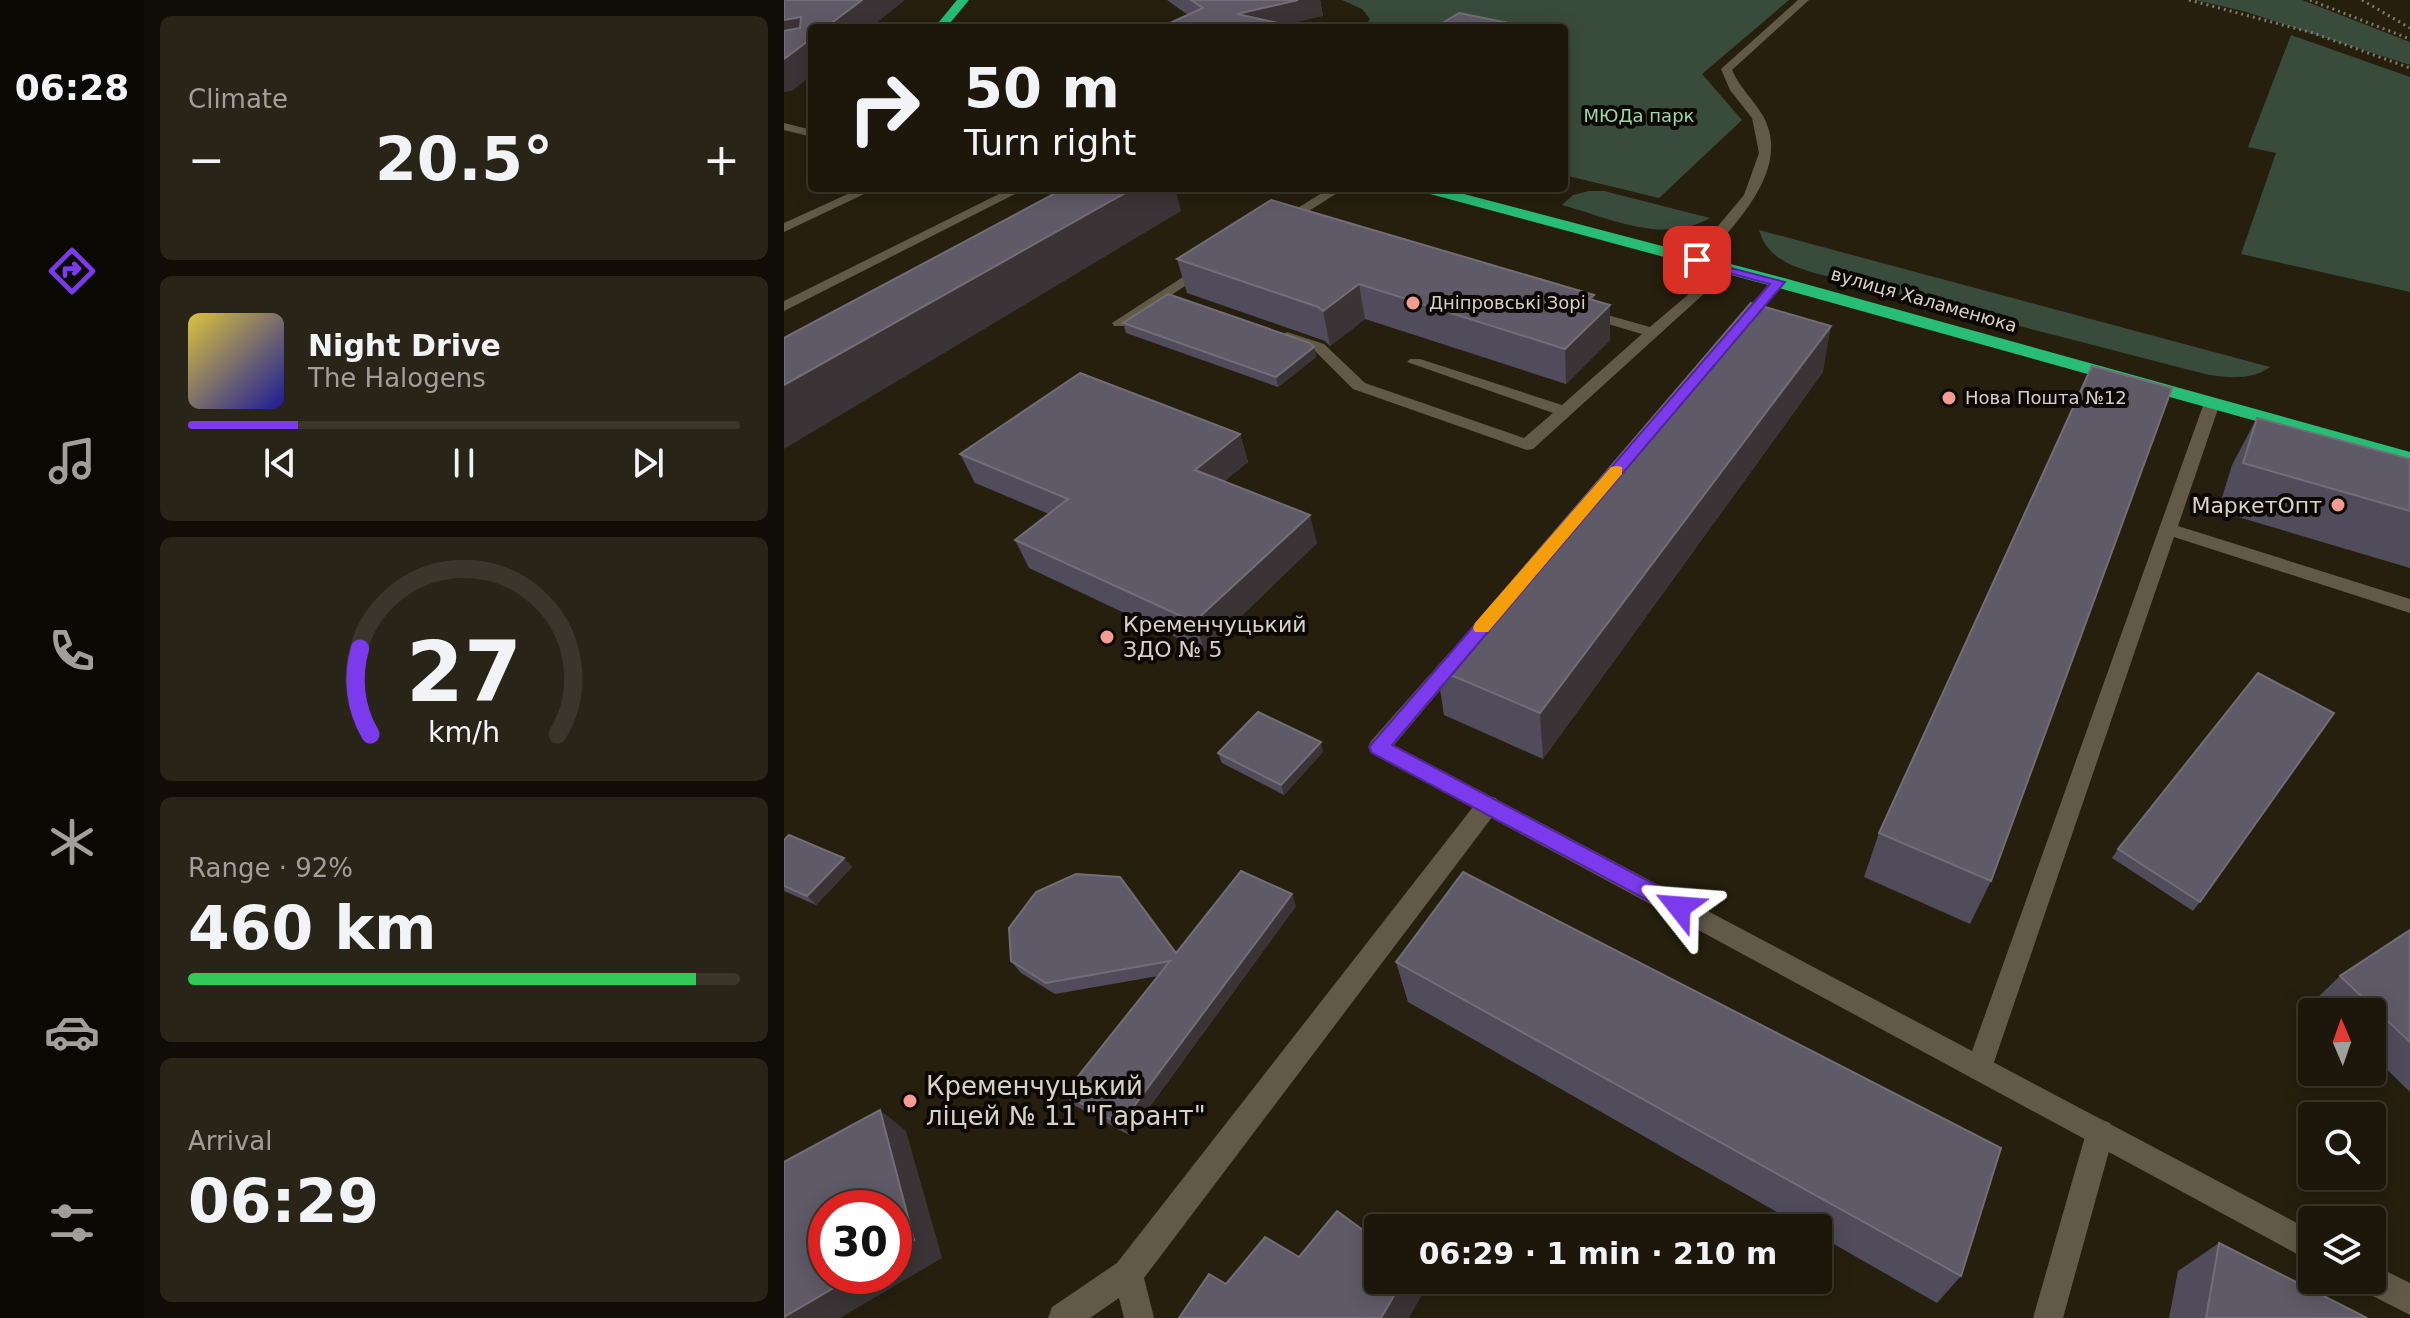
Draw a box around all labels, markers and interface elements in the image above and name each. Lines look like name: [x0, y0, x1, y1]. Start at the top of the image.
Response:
text: 50 m: [964, 55, 1120, 120]
icon: right: [832, 56, 936, 160]
text: 06:28: [15, 67, 129, 108]
text: Climate: [188, 84, 288, 114]
park label: МЮДа парк: [1584, 105, 1695, 126]
text: Turn right: [964, 122, 1136, 163]
text: 20.5°: [375, 124, 553, 194]
text: −: [188, 134, 225, 185]
text: +: [703, 134, 740, 185]
pin: [1663, 226, 1731, 294]
icon: arrive: [1675, 238, 1719, 282]
icon: directions: [44, 243, 100, 299]
street label: вулиця Халаменюка: [1829, 263, 2020, 336]
place label: Дніпровські Зорі: [1429, 292, 1586, 313]
marker: Дніпровські Зорі: [1404, 294, 1422, 312]
text: Night Drive: [308, 328, 501, 363]
text: The Halogens: [308, 363, 486, 393]
place label: Нова Пошта №12: [1965, 387, 2127, 408]
marker: Нова Пошта №12: [1940, 389, 1958, 407]
icon: music: [44, 433, 100, 489]
icon: previous: [258, 441, 302, 485]
icon: pause: [442, 441, 486, 485]
icon: next: [626, 441, 670, 485]
place label: МаркетОпт: [2191, 493, 2322, 518]
marker: МаркетОпт: [2329, 496, 2347, 514]
place label: Кременчуцький ЗДО № 5: [1123, 612, 1306, 662]
icon: phone: [44, 623, 100, 679]
text: 27: [406, 624, 522, 721]
marker: Кременчуцький ЗДО № 5: [1098, 628, 1116, 646]
text: km/h: [428, 715, 500, 749]
icon: climate: [44, 814, 100, 870]
text: Range · 92%: [188, 853, 353, 883]
position arrow: [1637, 865, 1721, 949]
text: 460 km: [188, 893, 437, 963]
north arrow: [2298, 998, 2386, 1086]
map controls: [2298, 998, 2386, 1294]
icon: car: [44, 1004, 100, 1060]
place label: Кременчуцький ліцей № 11 "Гарант": [926, 1071, 1206, 1131]
marker: Кременчуцький ліцей № 11 "Гарант": [901, 1092, 919, 1110]
button: search: [2298, 1102, 2386, 1190]
text: Arrival: [188, 1126, 272, 1156]
text: 06:29: [188, 1166, 379, 1236]
speed limit sign: 30: [808, 1190, 912, 1294]
icon: filters: [44, 1195, 100, 1251]
button: layers: [2298, 1206, 2386, 1294]
text: 06:29 · 1 min · 210 m: [1419, 1236, 1777, 1271]

